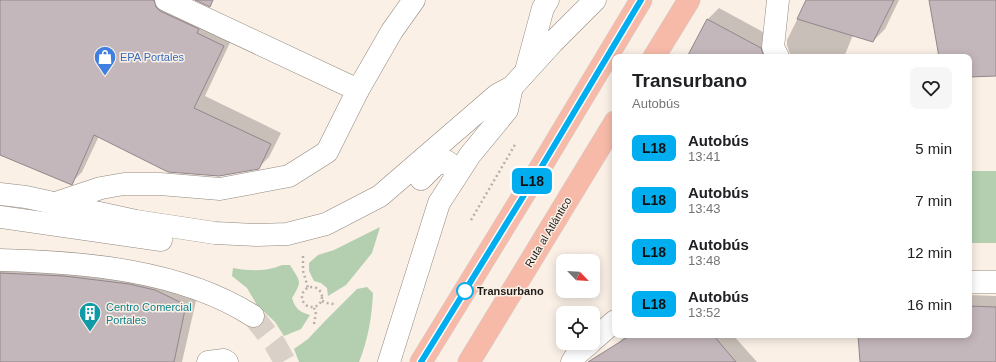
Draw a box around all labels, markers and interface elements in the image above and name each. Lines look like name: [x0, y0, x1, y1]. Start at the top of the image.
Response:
shop icon: EPA Portales: [92, 44, 118, 77]
place label: EPA Portales: [120, 51, 184, 63]
button: heart: [910, 67, 952, 109]
text: Transurbano: [632, 70, 747, 91]
text: Autobús: [632, 96, 680, 111]
text: Autobús: [688, 132, 749, 149]
text: L18: [642, 140, 666, 156]
text: 5 min: [915, 140, 952, 157]
text: 13:41: [688, 149, 721, 164]
line badge: L18: [509, 168, 555, 194]
text: L18: [520, 173, 544, 189]
text: Autobús: [688, 184, 749, 201]
text: L18: [642, 192, 666, 208]
text: 7 min: [915, 192, 952, 209]
street label: Ruta al Atlántico: [522, 195, 574, 269]
text: 13:43: [688, 201, 721, 216]
text: Autobús: [688, 236, 749, 253]
text: L18: [642, 244, 666, 260]
text: 12 min: [907, 244, 952, 261]
text: 13:48: [688, 253, 721, 268]
north arrow: [556, 254, 600, 298]
map controls: [556, 254, 600, 350]
marker: Transurbano: [456, 282, 474, 300]
place label: Transurbano: [477, 285, 544, 297]
text: Autobús: [688, 288, 749, 305]
text: L18: [642, 296, 666, 312]
text: 16 min: [907, 296, 952, 313]
building icon: Centro Comercial Portales: [77, 300, 103, 333]
place label: Centro Comercial Portales: [106, 301, 192, 326]
text: 13:52: [688, 305, 721, 320]
button: locate: [556, 306, 600, 350]

